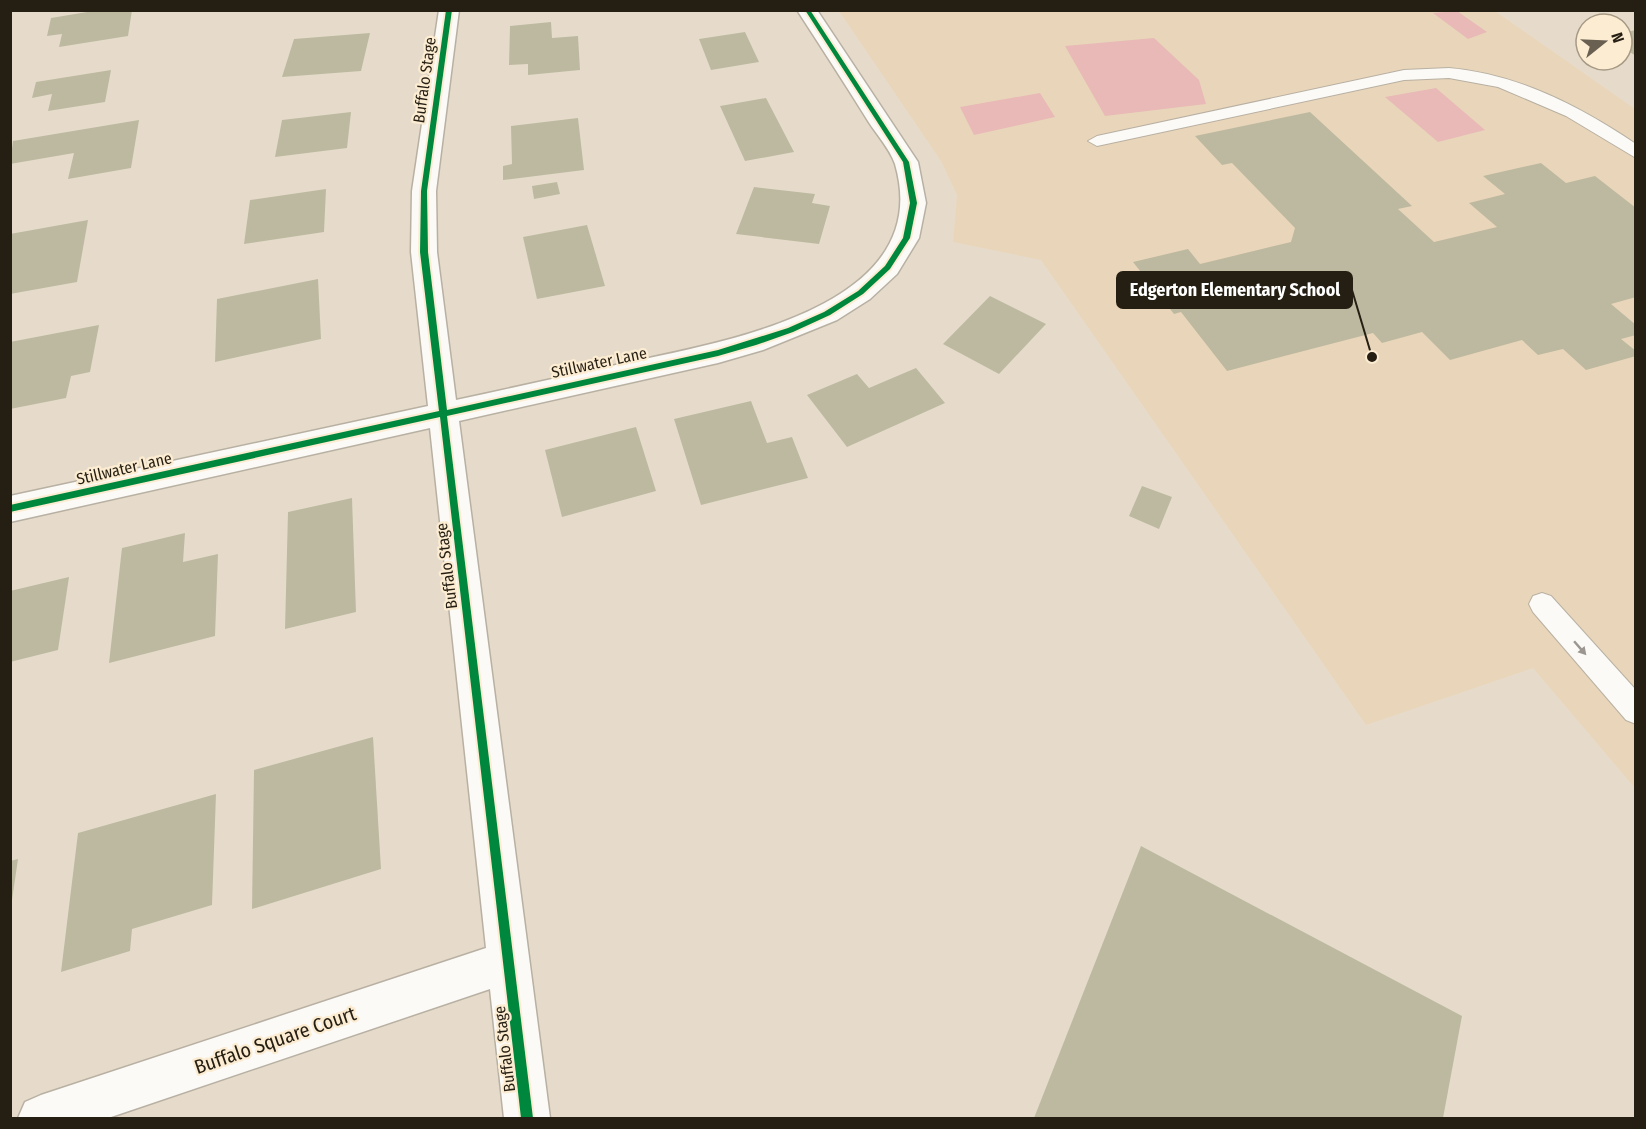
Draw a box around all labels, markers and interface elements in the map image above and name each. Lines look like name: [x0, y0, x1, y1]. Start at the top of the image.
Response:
north arrow: [1574, 12, 1634, 72]
text: N: [1607, 30, 1628, 45]
street label: Buffalo Stage: [409, 36, 440, 124]
callout: Edgerton Elementary School: [1117, 272, 1352, 308]
text: Edgerton Elementary School: [1130, 279, 1340, 301]
street label: Stillwater Lane: [550, 343, 649, 382]
street label: Stillwater Lane: [75, 448, 174, 489]
street label: Buffalo Stage: [432, 522, 461, 610]
one-way arrow: [1573, 640, 1586, 655]
street label: Buffalo Square Court: [191, 1001, 359, 1079]
street label: Buffalo Stage: [490, 1005, 519, 1093]

